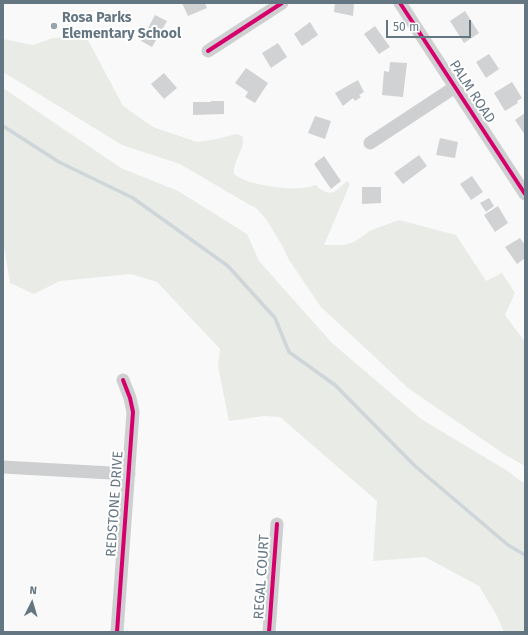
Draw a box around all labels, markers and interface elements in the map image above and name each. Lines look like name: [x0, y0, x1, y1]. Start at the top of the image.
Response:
place label: Rosa Parks Elementary School: [62, 10, 181, 42]
scale bar: [388, 12, 473, 38]
text: 50 m: [393, 20, 419, 34]
marker: Rosa Parks Elementary School: [49, 21, 59, 31]
street label: PALM ROAD: [445, 57, 499, 127]
street label: REDSTONE DRIVE: [103, 450, 127, 558]
street label: REGAL COURT: [251, 534, 273, 620]
north arrow: [12, 583, 52, 623]
text: N: [29, 584, 37, 597]

